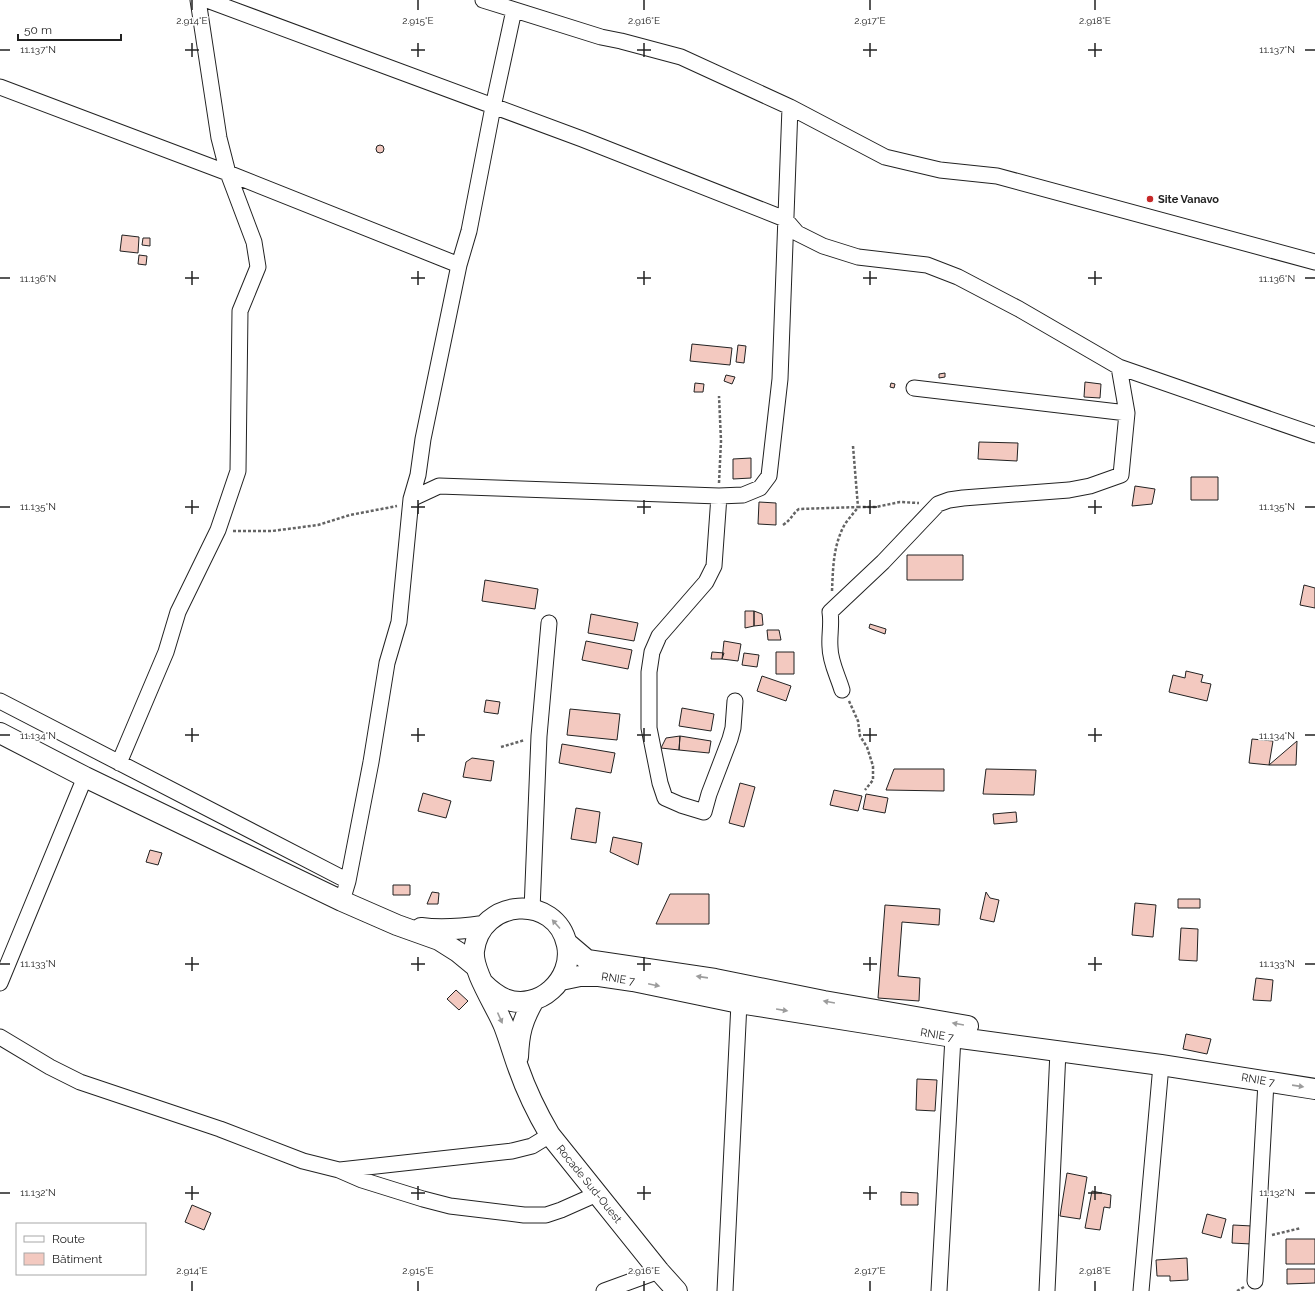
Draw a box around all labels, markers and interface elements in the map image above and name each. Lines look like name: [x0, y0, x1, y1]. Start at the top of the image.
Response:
text: 2.914°E: [176, 15, 208, 26]
text: 2.915°E: [402, 15, 434, 26]
text: 2.916°E: [628, 15, 660, 26]
text: 2.917°E: [854, 15, 886, 26]
text: 2.918°E: [1079, 15, 1111, 26]
scale bar: [18, 16, 121, 42]
text: 50 m: [24, 23, 52, 37]
text: 11.137°N: [20, 44, 56, 55]
text: 11.137°N: [1259, 44, 1295, 55]
place label: Site Vanavo: [1158, 193, 1219, 206]
marker: Site Vanavo: [1145, 194, 1155, 204]
text: 11.136°N: [20, 273, 56, 284]
text: 11.136°N: [1259, 273, 1295, 284]
text: 11.135°N: [20, 501, 56, 512]
text: 11.135°N: [1259, 501, 1295, 512]
text: 11.134°N: [20, 730, 56, 741]
text: 11.134°N: [1259, 730, 1295, 741]
one-way arrow: [551, 919, 561, 929]
text: 11.133°N: [20, 958, 56, 969]
text: 11.133°N: [1259, 958, 1295, 969]
street label: RNIE 7: [600, 970, 636, 988]
one-way arrow: [696, 974, 708, 980]
one-way arrow: [648, 983, 661, 989]
one-way arrow: [823, 999, 836, 1005]
one-way arrow: [776, 1007, 788, 1013]
one-way arrow: [497, 1012, 504, 1024]
one-way arrow: [952, 1021, 964, 1027]
street label: RNIE 7: [919, 1026, 955, 1044]
street label: RNIE 7: [1240, 1071, 1276, 1089]
one-way arrow: [1292, 1083, 1304, 1089]
street label: Rocade Sud-Ouest: [554, 1142, 625, 1226]
text: 11.132°N: [20, 1187, 56, 1198]
text: 11.132°N: [1259, 1187, 1295, 1198]
legend: [16, 1223, 146, 1275]
text: Route: [52, 1232, 85, 1246]
text: Bâtiment: [52, 1252, 102, 1266]
text: 2.914°E: [176, 1265, 208, 1276]
text: 2.915°E: [402, 1265, 434, 1276]
text: 2.916°E: [628, 1265, 660, 1276]
text: 2.917°E: [854, 1265, 886, 1276]
text: 2.918°E: [1079, 1265, 1111, 1276]

